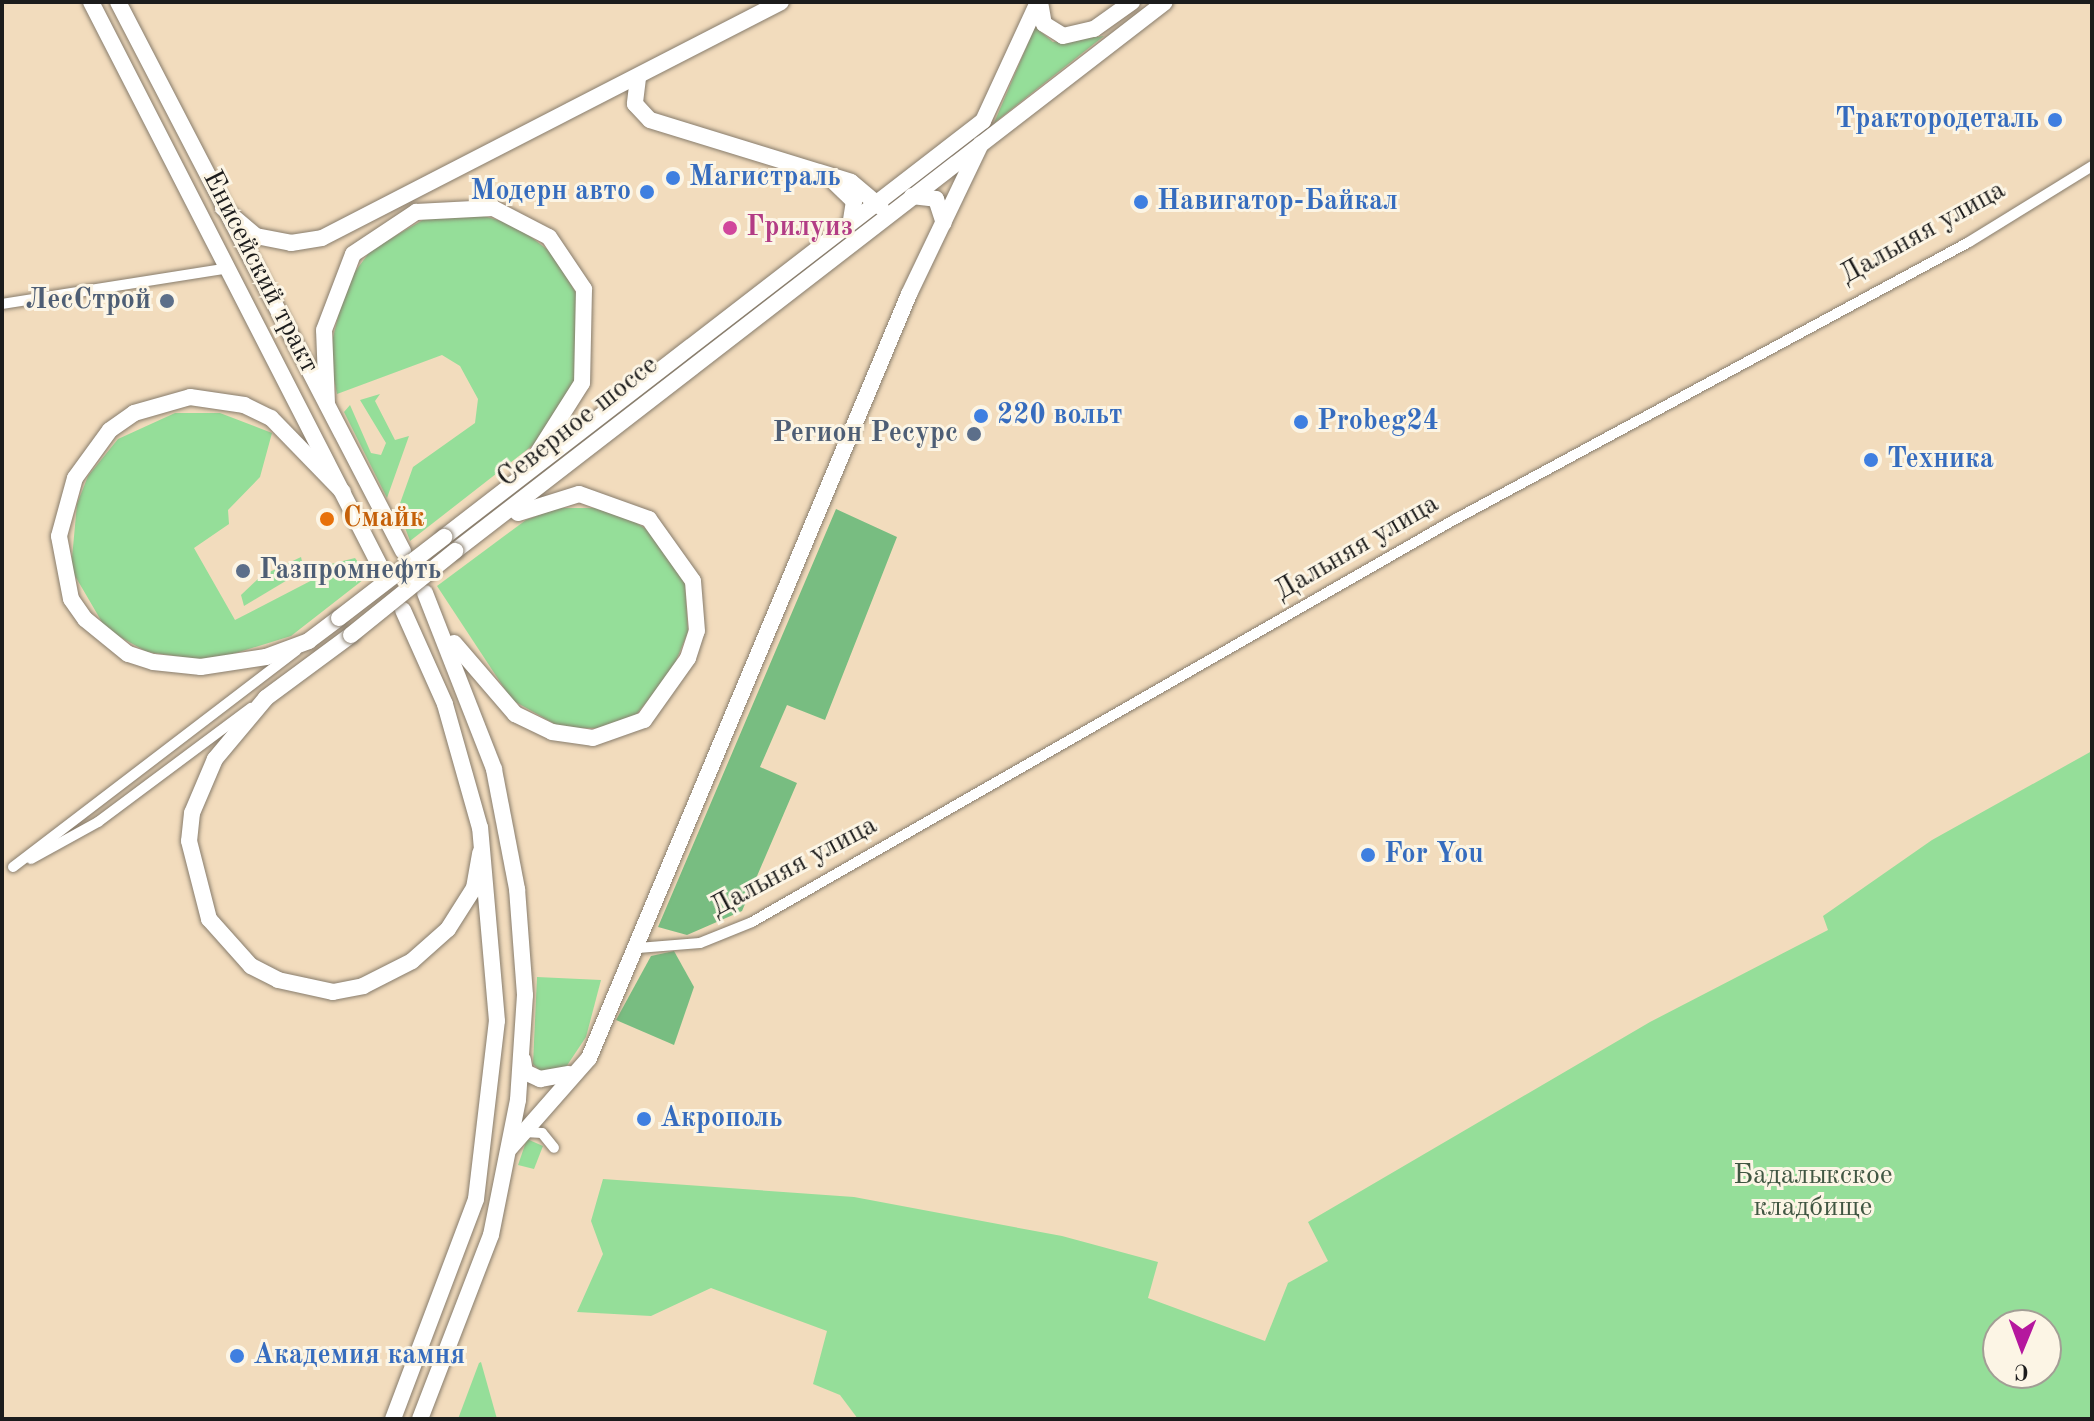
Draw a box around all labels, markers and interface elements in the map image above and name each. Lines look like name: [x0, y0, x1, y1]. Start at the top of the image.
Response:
place label: Трактородеталь: [1835, 103, 2039, 137]
marker: Трактородеталь: [2046, 111, 2064, 129]
place label: Магистраль: [689, 161, 841, 195]
street label: Енисейский тракт: [194, 165, 326, 379]
marker: Магистраль: [664, 169, 682, 187]
street label: Дальняя улица: [1834, 174, 2012, 292]
place label: Модерн авто: [471, 175, 631, 209]
marker: Модерн авто: [638, 183, 656, 201]
place label: Навигатор-Байкал: [1157, 185, 1398, 219]
marker: Навигатор-Байкал: [1132, 193, 1150, 211]
place label: Грилуиз: [746, 211, 853, 245]
marker: Грилуиз: [721, 219, 739, 237]
place label: ЛесСтрой: [26, 284, 151, 318]
marker: ЛесСтрой: [158, 292, 176, 310]
street label: Северное шоссе: [491, 349, 665, 495]
place label: 220 вольт: [997, 399, 1123, 433]
place label: Probeg24: [1317, 405, 1439, 439]
marker: 220 вольт: [972, 407, 990, 425]
marker: Probeg24: [1292, 413, 1310, 431]
place label: Регион Ресурс: [772, 417, 958, 451]
marker: Регион Ресурс: [965, 425, 983, 443]
place label: Техника: [1887, 443, 1994, 477]
marker: Техника: [1862, 451, 1880, 469]
street label: Дальняя улица: [1269, 487, 1445, 609]
place label: Смайк: [343, 502, 424, 536]
marker: Смайк: [318, 510, 336, 528]
place label: Газпромнефть: [259, 554, 441, 588]
marker: Газпромнефть: [234, 562, 252, 580]
street label: Дальняя улица: [705, 809, 883, 925]
place label: For You: [1384, 838, 1484, 872]
marker: For You: [1359, 846, 1377, 864]
place label: Акрополь: [660, 1102, 783, 1136]
marker: Акрополь: [635, 1110, 653, 1128]
park label: Бадалыкское кладбище: [1733, 1159, 1893, 1225]
north arrow: [1982, 1309, 2062, 1389]
place label: Академия камня: [253, 1339, 465, 1373]
marker: Академия камня: [228, 1347, 246, 1365]
text: С: [2014, 1360, 2029, 1382]

